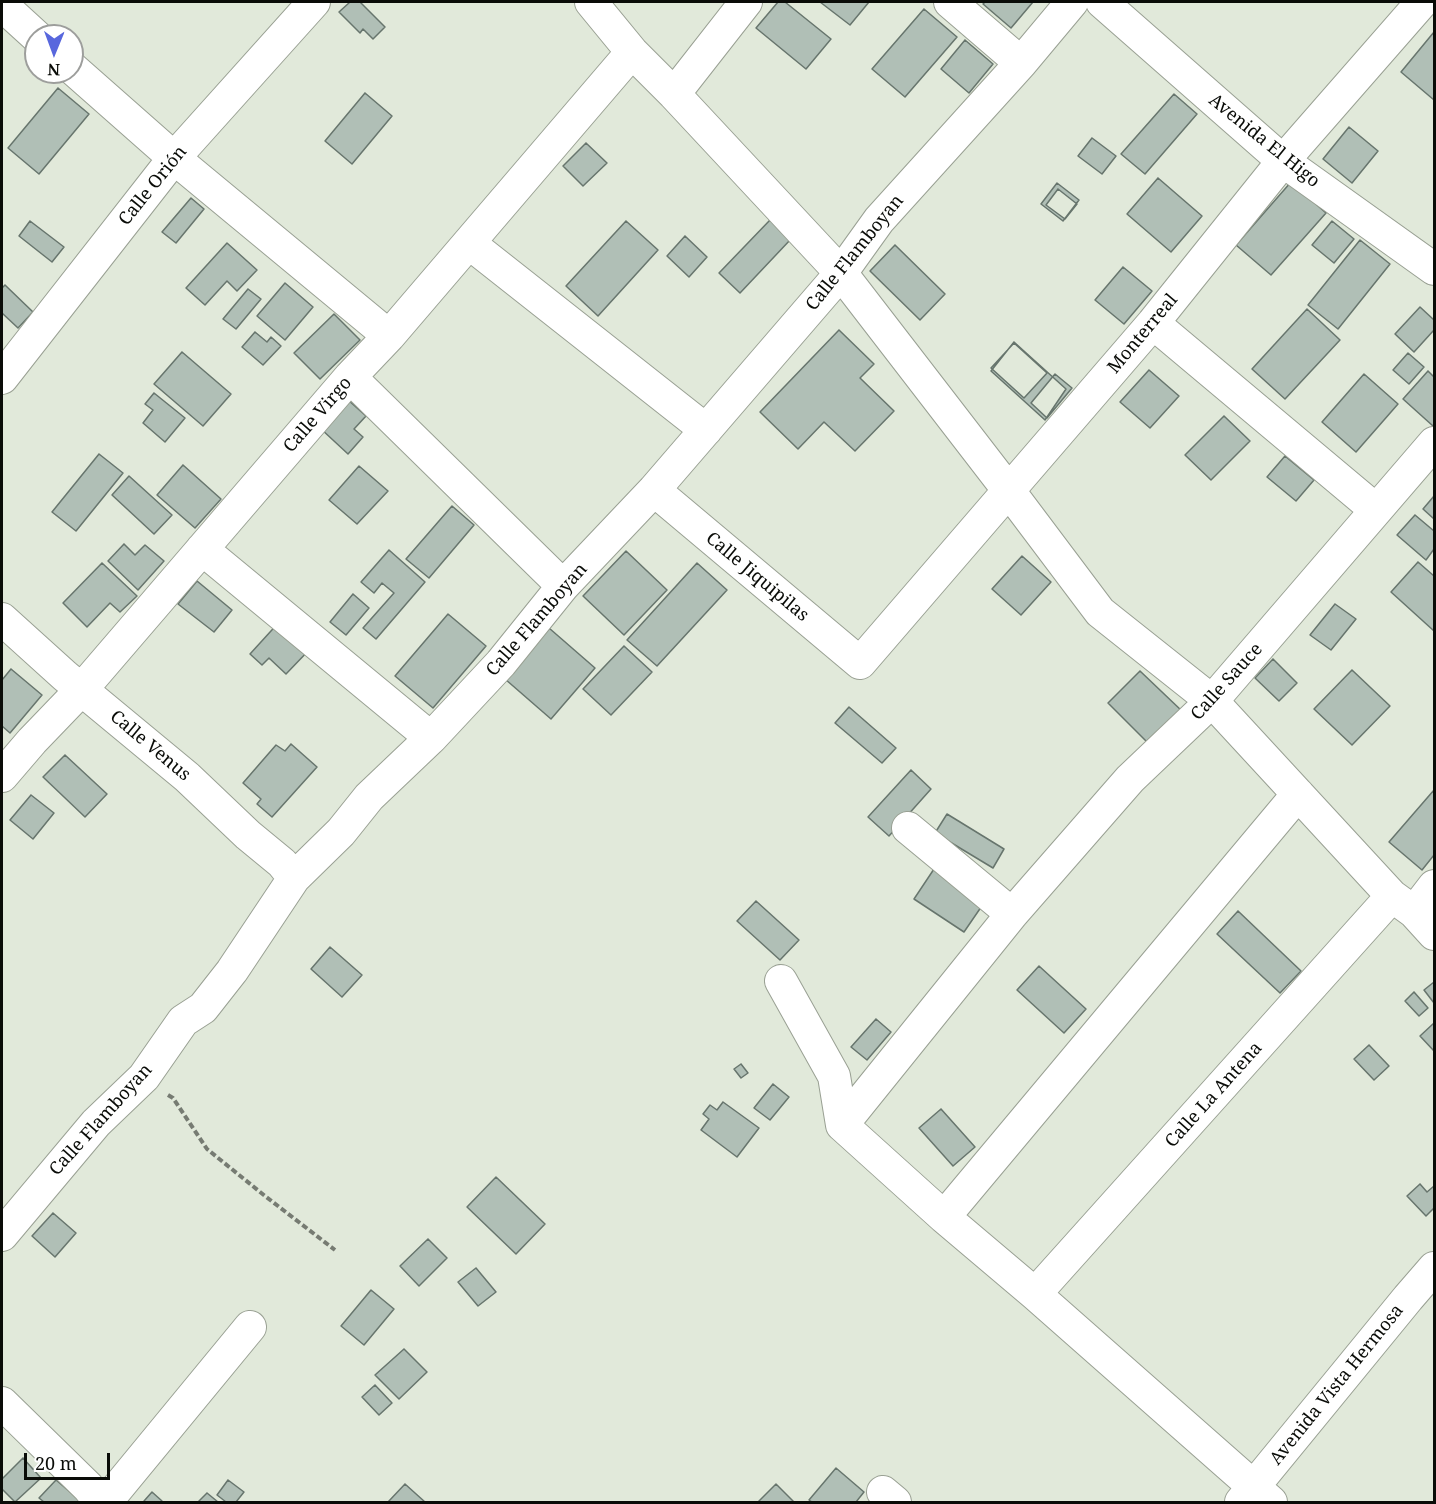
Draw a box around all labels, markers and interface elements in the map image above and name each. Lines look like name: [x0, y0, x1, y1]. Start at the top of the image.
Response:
north arrow: [24, 24, 84, 84]
text: N: [47, 59, 60, 81]
street label: Avenida El Higo: [1204, 90, 1324, 192]
street label: Calle Orión: [114, 142, 192, 230]
street label: Calle Flamboyan: [802, 191, 908, 315]
street label: Monterreal: [1104, 290, 1182, 378]
street label: Calle Virgo: [279, 373, 357, 457]
street label: Calle Jiquipilas: [701, 528, 813, 626]
street label: Calle Flamboyan: [482, 559, 592, 681]
street label: Calle Sauce: [1187, 639, 1267, 725]
street label: Calle Venus: [105, 706, 195, 786]
street label: Calle La Antena: [1161, 1038, 1267, 1152]
street label: Calle Flamboyan: [45, 1060, 157, 1180]
street label: Avenida Vista Hermosa: [1266, 1300, 1408, 1470]
scale bar: [27, 1441, 112, 1479]
text: 20 m: [35, 1451, 77, 1475]

